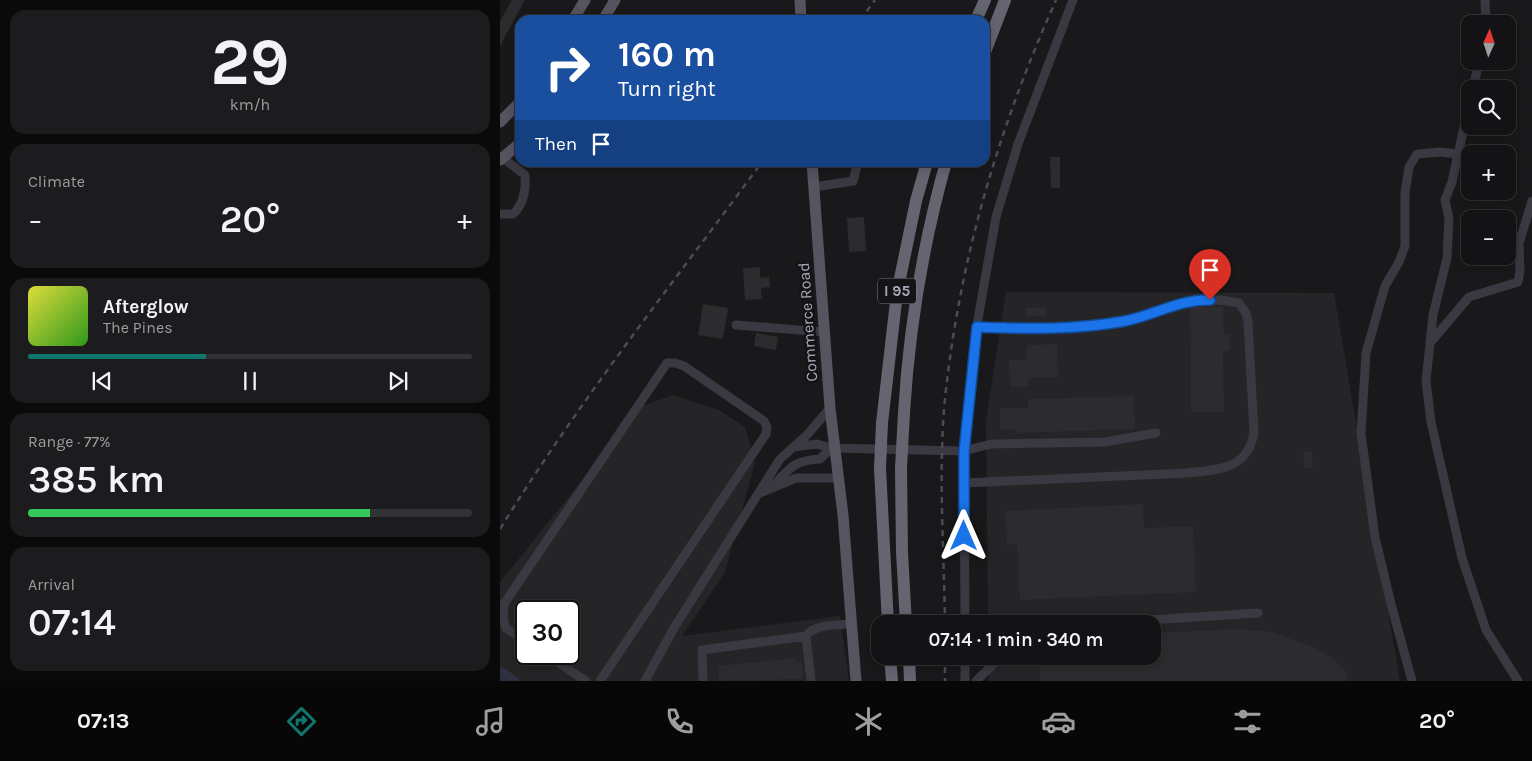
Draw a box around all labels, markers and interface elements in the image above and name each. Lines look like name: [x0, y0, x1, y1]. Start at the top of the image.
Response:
north arrow: [1461, 15, 1516, 70]
map controls: [1461, 15, 1516, 265]
text: 29: [211, 24, 289, 100]
text: 160 m: [618, 34, 716, 75]
icon: right: [535, 35, 600, 100]
text: Turn right: [618, 76, 716, 102]
button: search: [1461, 80, 1516, 135]
text: km/h: [230, 95, 270, 114]
icon: arrive: [587, 130, 615, 158]
text: Then: [535, 133, 577, 155]
button: +: [1461, 145, 1516, 200]
text: Climate: [28, 172, 85, 191]
text: 20°: [220, 197, 280, 242]
text: −: [28, 203, 43, 236]
text: +: [457, 203, 472, 236]
button: −: [1461, 210, 1516, 265]
pin: [1189, 249, 1231, 300]
icon: arrive: [1196, 256, 1224, 284]
street label: Commerce Road: [794, 262, 821, 382]
road number: I 95: [878, 278, 916, 304]
text: Afterglow: [103, 296, 189, 318]
text: The Pines: [103, 318, 173, 337]
icon: previous: [88, 367, 116, 395]
icon: pause: [236, 367, 264, 395]
icon: next: [384, 367, 412, 395]
text: Range · 77%: [28, 432, 111, 451]
text: 385 km: [28, 457, 165, 502]
position arrow: [937, 509, 989, 561]
text: Arrival: [28, 575, 75, 594]
text: 07:14: [28, 600, 116, 645]
speed limit sign: 30: [515, 600, 580, 665]
text: 07:14 · 1 min · 340 m: [929, 629, 1103, 651]
icon: directions: [284, 704, 319, 739]
icon: music: [473, 704, 508, 739]
icon: phone: [662, 704, 697, 739]
icon: climate: [851, 704, 886, 739]
icon: car: [1041, 704, 1076, 739]
icon: filters: [1230, 704, 1265, 739]
text: 07:13: [77, 708, 129, 734]
text: 20°: [1419, 708, 1455, 734]

